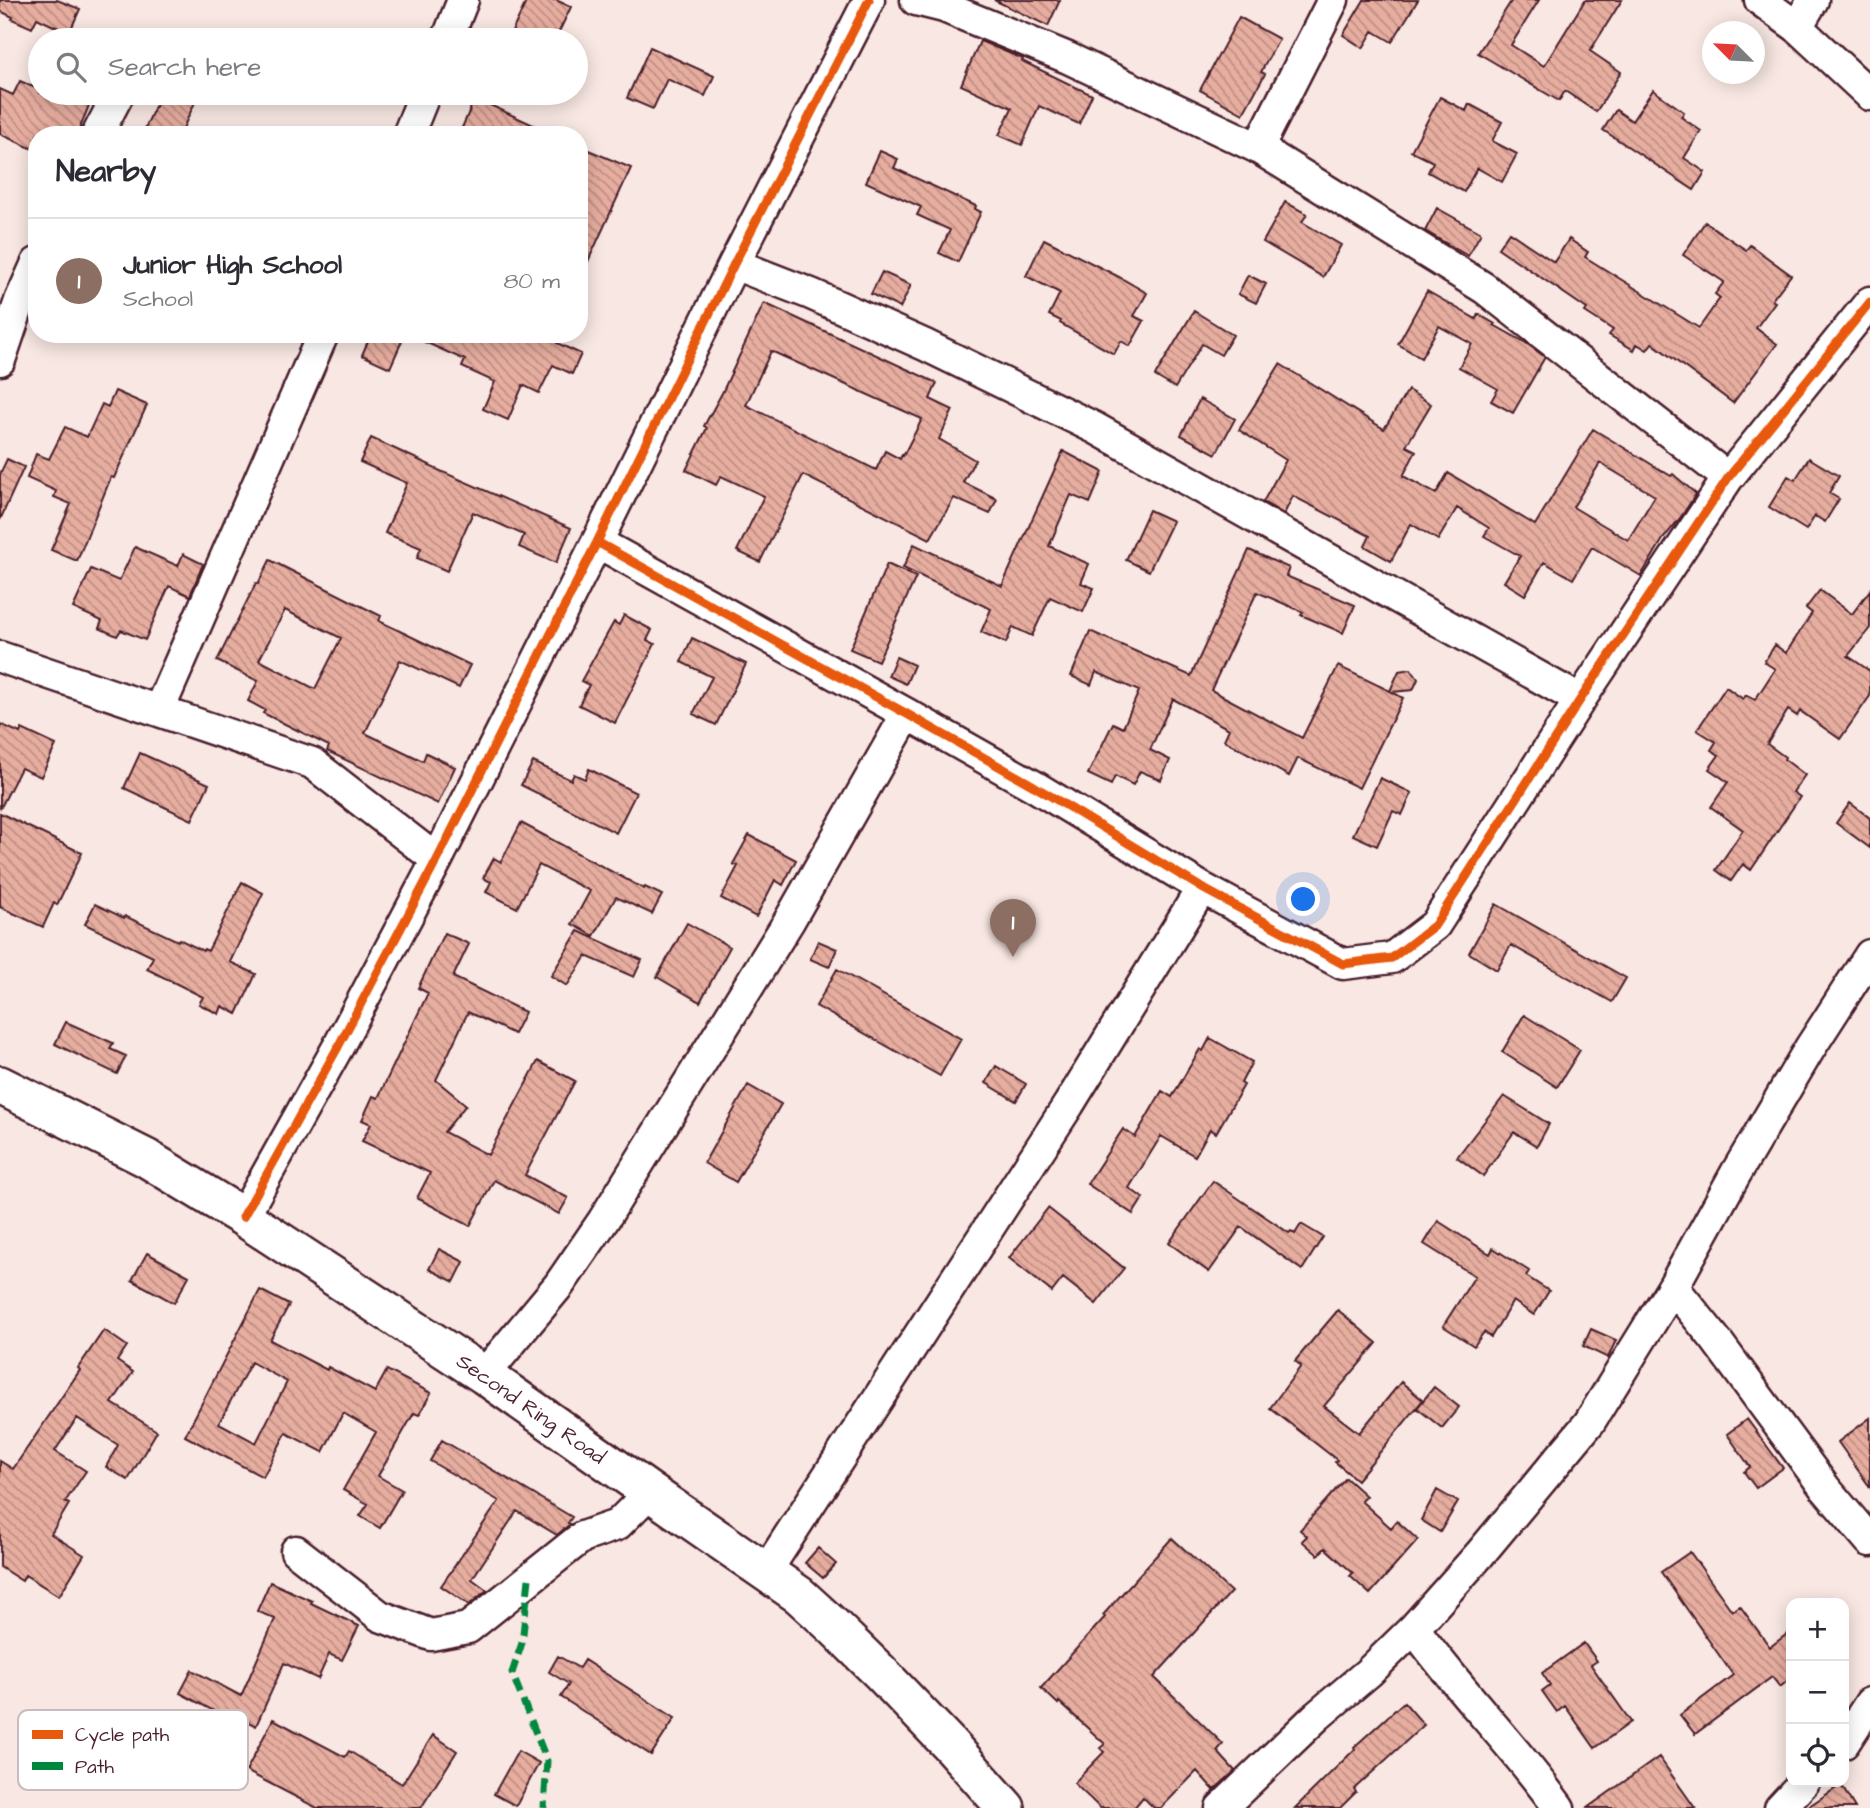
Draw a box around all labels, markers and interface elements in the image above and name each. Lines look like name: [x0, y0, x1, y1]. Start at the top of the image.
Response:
north arrow: [1702, 21, 1765, 84]
search box: [28, 28, 588, 105]
icon: search: [52, 48, 90, 86]
text: Search here: [108, 49, 261, 85]
text: Nearby: [56, 151, 156, 193]
text: Junior High School: [123, 247, 342, 283]
text: 1: [78, 265, 80, 297]
text: 80 m: [503, 265, 560, 297]
text: School: [123, 283, 193, 315]
your location: [1286, 882, 1320, 916]
pin: 1: [990, 899, 1036, 957]
street label: Second Ring Road: [450, 1347, 611, 1473]
map controls: [1786, 1598, 1849, 1787]
button: +: [1786, 1598, 1849, 1661]
button: −: [1786, 1661, 1849, 1724]
legend: [18, 1710, 248, 1790]
text: Cycle path: [75, 1722, 170, 1750]
button: locate: [1786, 1724, 1849, 1787]
text: Path: [75, 1754, 114, 1781]

